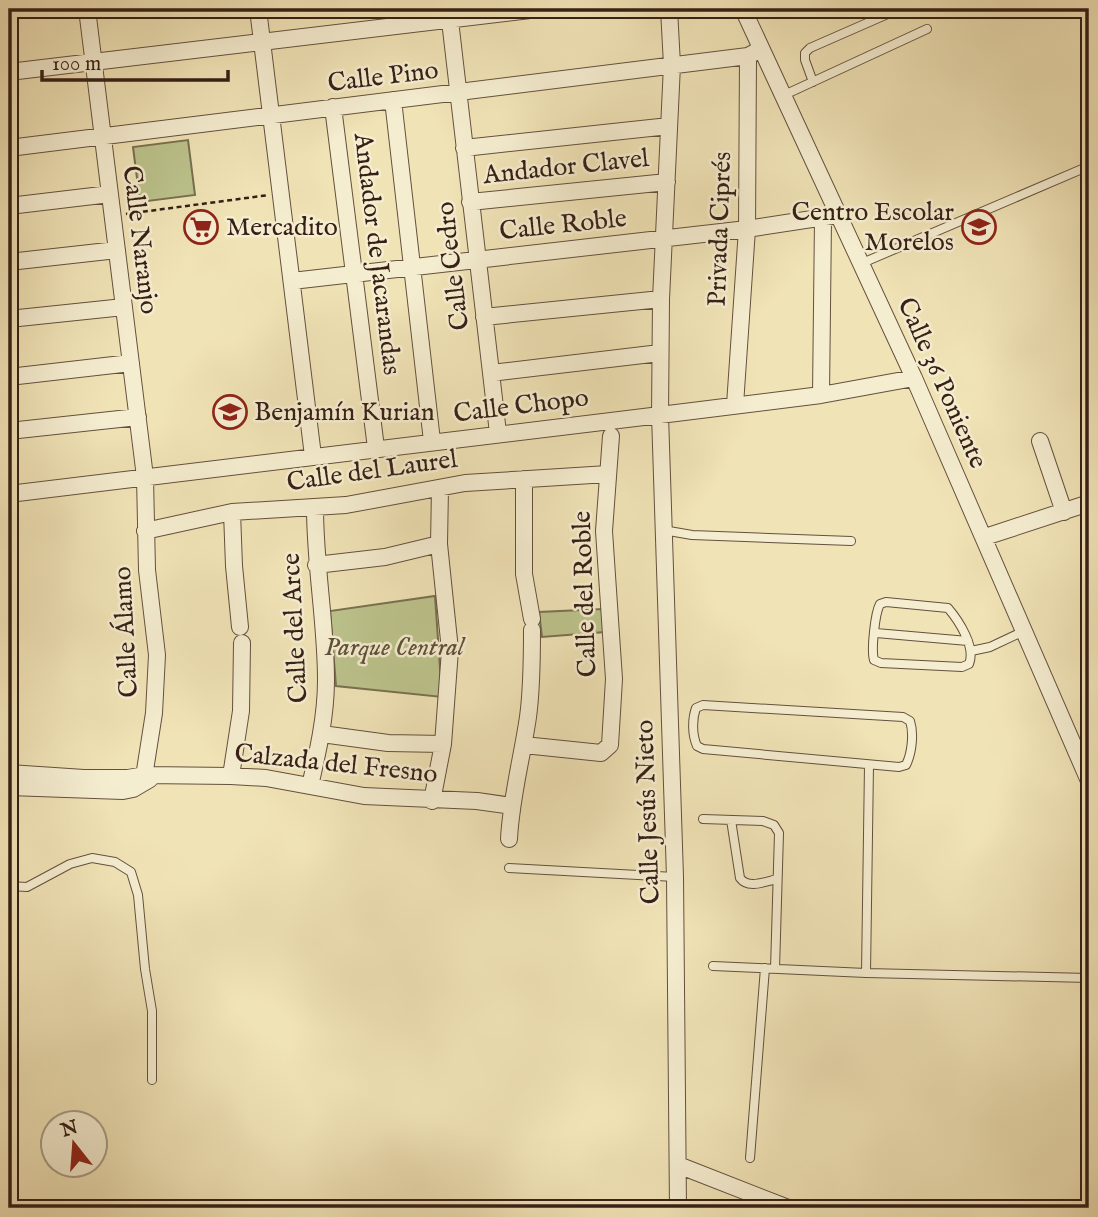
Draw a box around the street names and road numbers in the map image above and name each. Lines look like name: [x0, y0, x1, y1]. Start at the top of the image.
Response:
street label: Calle Pino: [326, 54, 440, 100]
street label: Andador de Jacarandas: [346, 130, 408, 377]
street label: Andador Clavel: [480, 142, 651, 192]
street label: Privada Ciprés: [701, 151, 739, 307]
street label: Calle Naranjo: [115, 164, 165, 316]
street label: Calle Cedro: [429, 200, 477, 332]
street label: Calle Roble: [498, 202, 628, 248]
street label: Calle 36 Poniente: [890, 292, 994, 474]
street label: Calle Chopo: [451, 381, 591, 431]
street label: Calle del Laurel: [285, 443, 460, 499]
street label: Calle del Roble: [566, 510, 604, 678]
street label: Calle del Arce: [275, 552, 315, 704]
street label: Calle Álamo: [106, 565, 146, 699]
street label: Calle Jesús Nieto: [628, 719, 668, 905]
street label: Calzada del Fresno: [233, 737, 439, 791]

